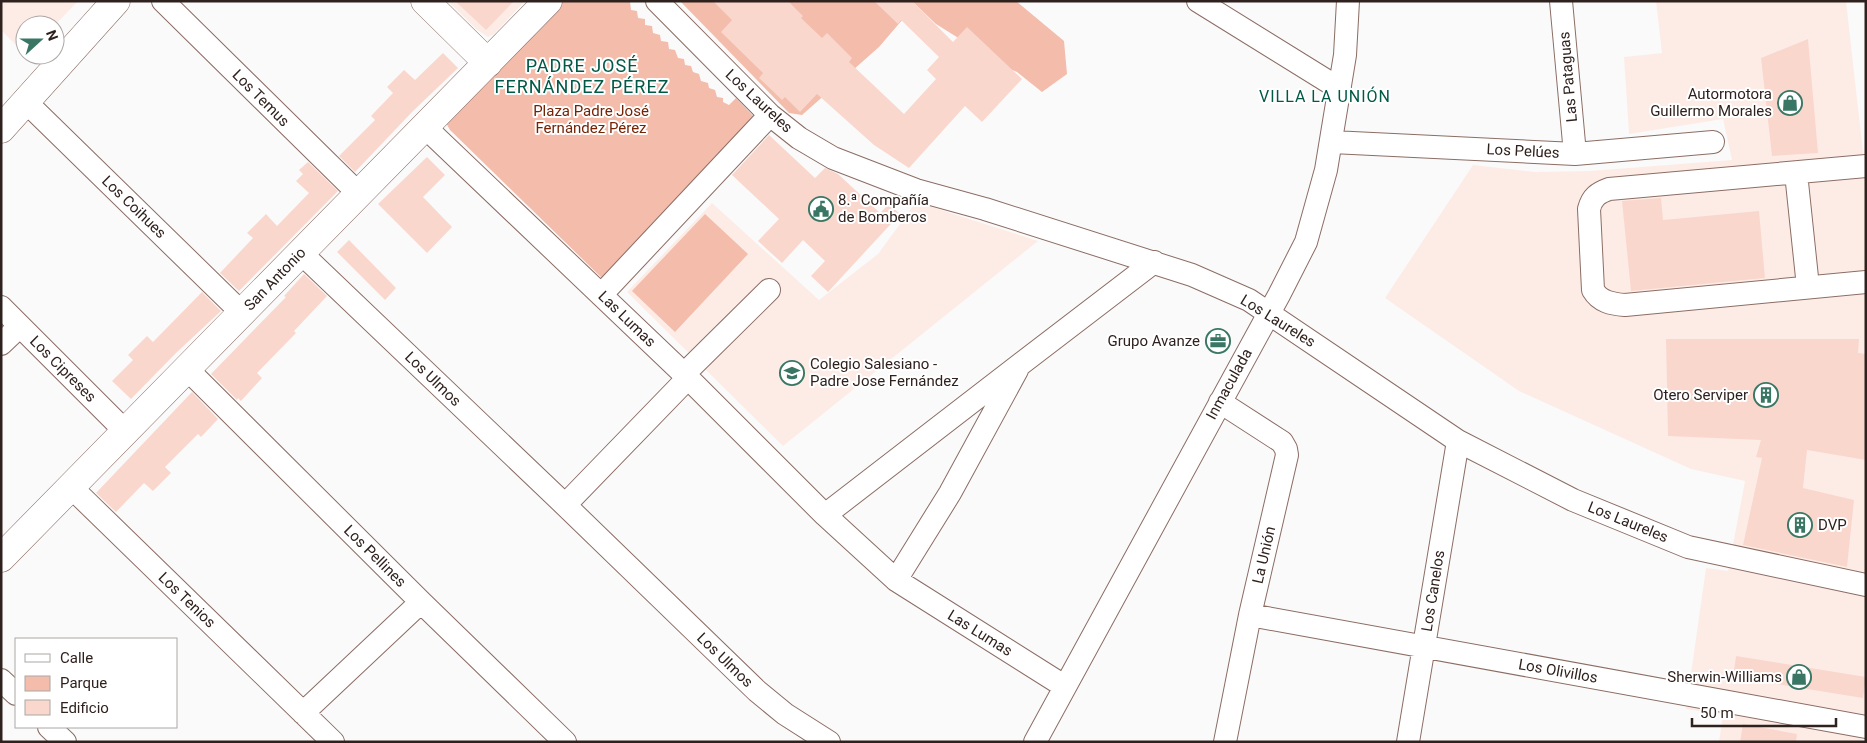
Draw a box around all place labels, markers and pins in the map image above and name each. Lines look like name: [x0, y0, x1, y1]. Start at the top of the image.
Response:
place label: Autormotora Guillermo Morales: [1650, 85, 1772, 120]
shop icon: Autormotora Guillermo Morales: [1777, 90, 1803, 116]
place label: 8.ª Compañía de Bomberos: [838, 191, 929, 226]
public building icon: 8.ª Compañía de Bomberos: [808, 196, 834, 222]
office icon: Grupo Avanze: [1205, 328, 1231, 354]
place label: Grupo Avanze: [1107, 332, 1200, 350]
place label: Colegio Salesiano - Padre Jose Fernández: [810, 355, 959, 390]
school or university icon: Colegio Salesiano - Padre Jose Fernández: [779, 360, 805, 386]
building icon: Otero Serviper: [1753, 382, 1779, 408]
place label: Otero Serviper: [1653, 386, 1748, 404]
building icon: DVP: [1787, 512, 1813, 538]
place label: DVP: [1818, 516, 1847, 534]
shop icon: Sherwin-Williams: [1786, 664, 1812, 690]
place label: Sherwin-Williams: [1667, 668, 1782, 686]

